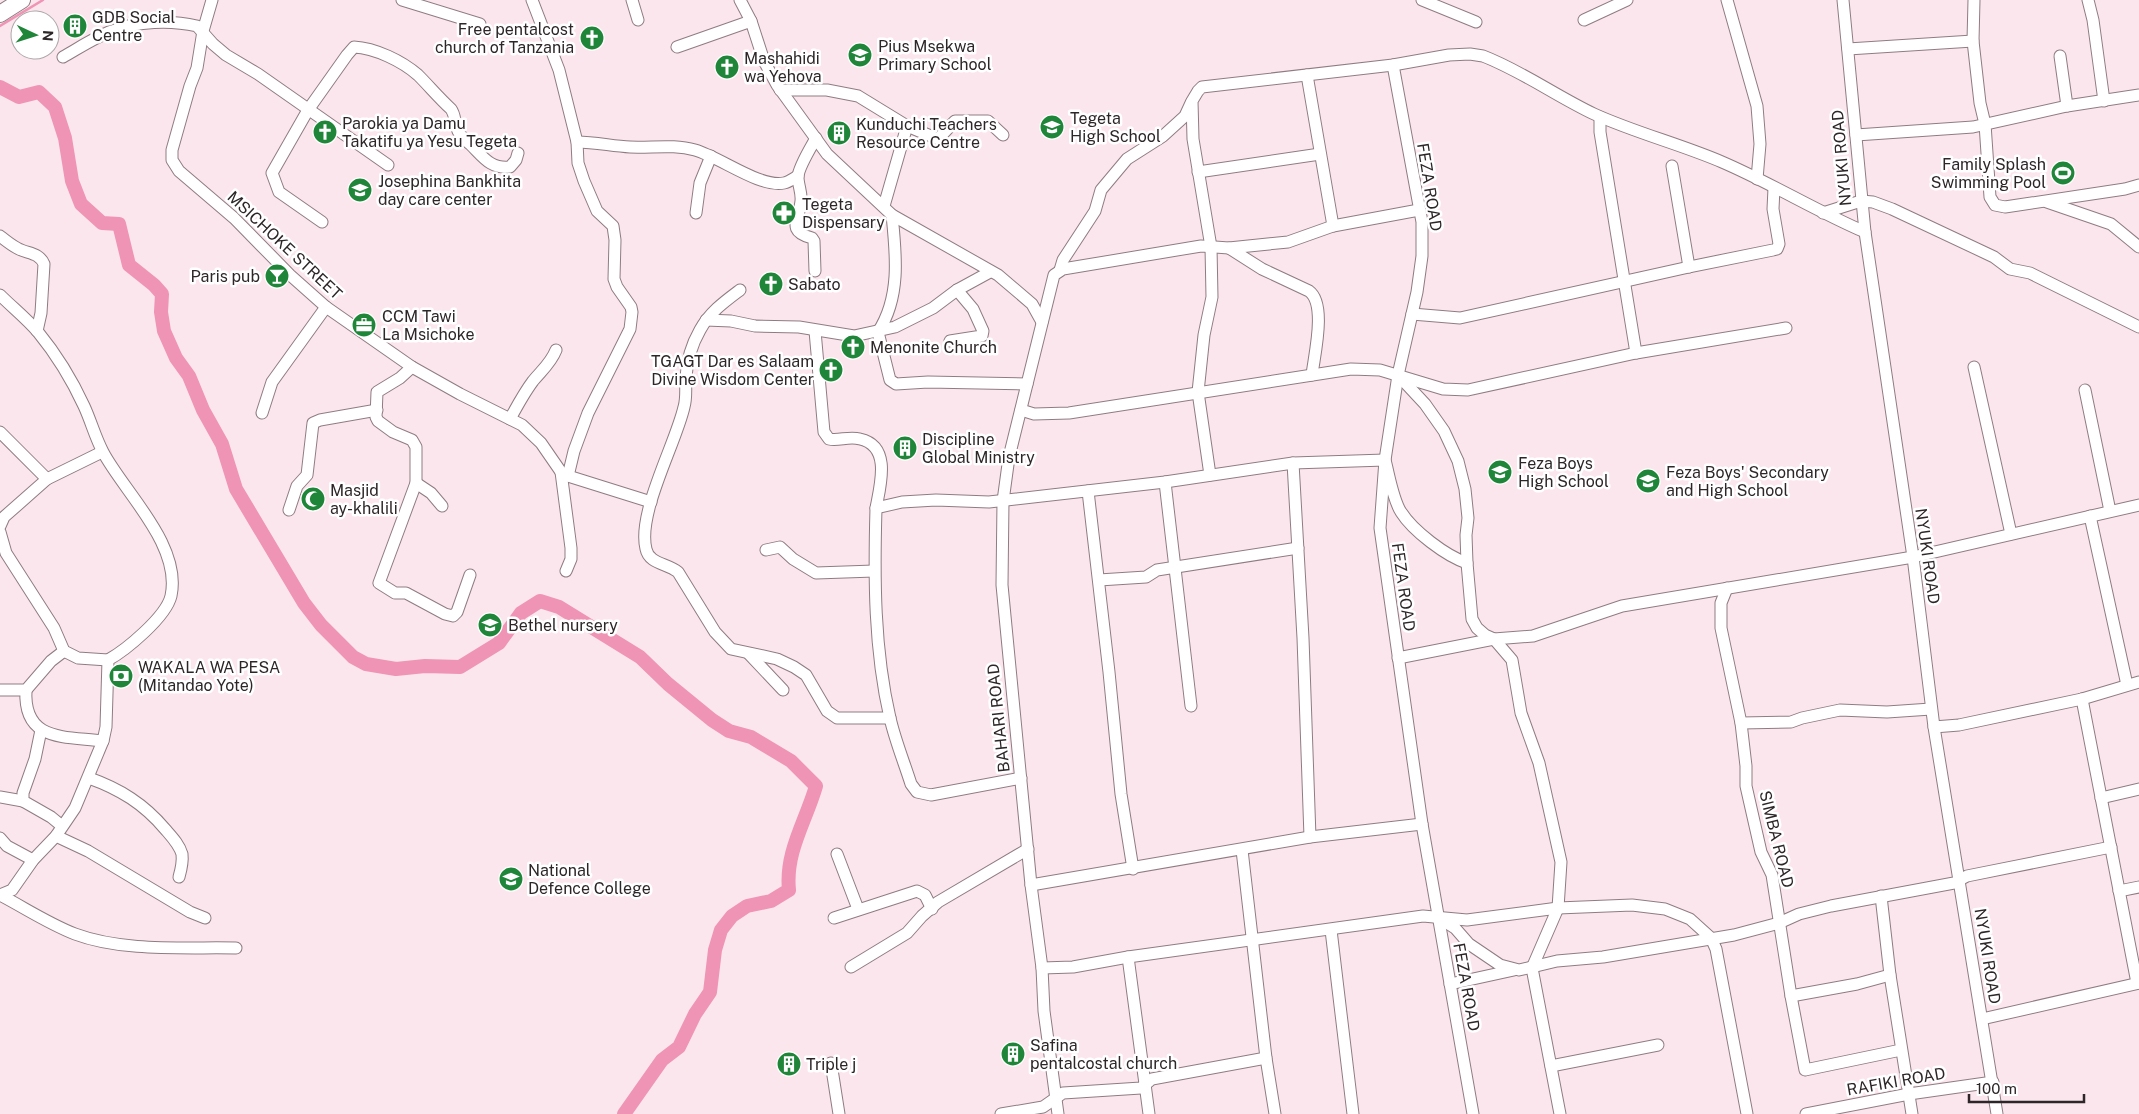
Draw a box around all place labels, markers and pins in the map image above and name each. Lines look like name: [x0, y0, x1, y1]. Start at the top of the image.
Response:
place label: GDB Social Centre: [92, 8, 176, 45]
building icon: GDB Social Centre: [62, 13, 88, 39]
place label: Free pentalcost church of Tanzania: [435, 20, 574, 57]
church icon: Free pentalcost church of Tanzania: [579, 25, 605, 51]
place label: Pius Msekwa Primary School: [878, 37, 992, 74]
school or university icon: Pius Msekwa Primary School: [847, 42, 873, 68]
place label: Mashahidi wa Yehova: [744, 49, 822, 86]
church icon: Mashahidi wa Yehova: [714, 54, 740, 80]
place label: Tegeta High School: [1070, 109, 1161, 146]
place label: Parokia ya Damu Takatifu ya Yesu Tegeta: [342, 114, 517, 151]
school or university icon: Tegeta High School: [1039, 114, 1065, 140]
place label: Kunduchi Teachers Resource Centre: [856, 115, 997, 152]
church icon: Parokia ya Damu Takatifu ya Yesu Tegeta: [312, 119, 338, 145]
building icon: Kunduchi Teachers Resource Centre: [826, 120, 852, 146]
place label: Family Splash Swimming Pool: [1931, 155, 2046, 192]
sports icon: Family Splash Swimming Pool: [2050, 160, 2076, 186]
place label: Josephina Bankhita day care center: [378, 172, 521, 209]
school or university icon: Josephina Bankhita day care center: [347, 177, 373, 203]
place label: Tegeta Dispensary: [802, 195, 885, 232]
pharmacy icon: Tegeta Dispensary: [771, 200, 797, 226]
bar icon: Paris pub: [264, 263, 290, 289]
place label: Paris pub: [191, 267, 260, 286]
church icon: Sabato: [758, 271, 784, 297]
place label: Sabato: [788, 275, 841, 294]
place label: CCM Tawi La Msichoke: [382, 307, 474, 344]
office icon: CCM Tawi La Msichoke: [351, 312, 377, 338]
church icon: Menonite Church: [840, 334, 866, 360]
place label: Menonite Church: [870, 338, 997, 357]
place label: TGAGT Dar es Salaam Divine Wisdom Center: [651, 352, 814, 389]
church icon: TGAGT Dar es Salaam Divine Wisdom Center: [818, 357, 844, 383]
place label: Discipline Global Ministry: [922, 430, 1035, 467]
building icon: Discipline Global Ministry: [892, 435, 918, 461]
place label: Feza Boys High School: [1518, 454, 1609, 491]
school or university icon: Feza Boys High School: [1487, 459, 1513, 485]
place label: Feza Boys' Secondary and High School: [1666, 463, 1829, 500]
school or university icon: Feza Boys' Secondary and High School: [1635, 468, 1661, 494]
place label: Masjid ay-khalili: [330, 481, 398, 518]
mosque icon: Masjid ay-khalili: [300, 486, 326, 512]
school or university icon: Bethel nursery: [477, 612, 503, 638]
place label: Bethel nursery: [508, 616, 618, 635]
place label: WAKALA WA PESA (Mitandao Yote): [138, 658, 280, 695]
bank icon: WAKALA WA PESA (Mitandao Yote): [108, 663, 134, 689]
place label: National Defence College: [528, 861, 651, 898]
school or university icon: National Defence College: [498, 866, 524, 892]
place label: Safina pentalcostal church: [1030, 1036, 1177, 1073]
building icon: Safina pentalcostal church: [1000, 1041, 1026, 1067]
building icon: Triple j: [776, 1051, 802, 1077]
place label: Triple j: [806, 1055, 856, 1074]

